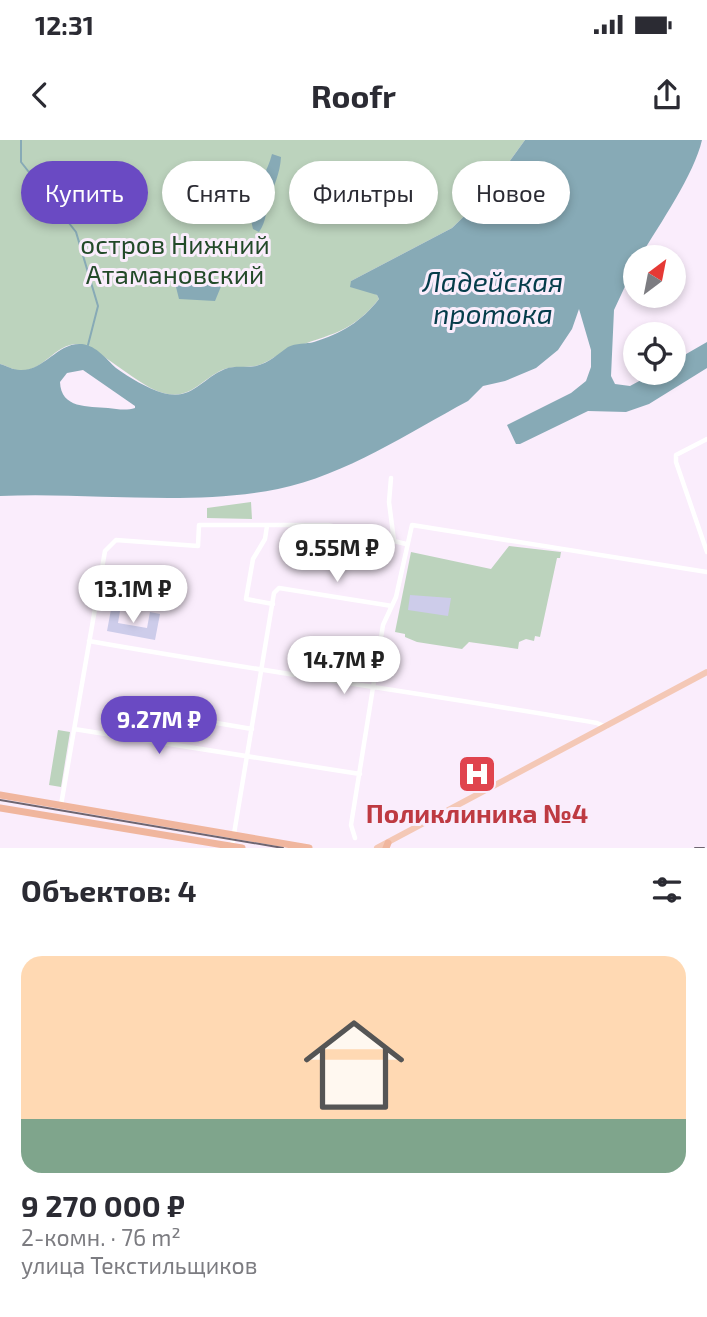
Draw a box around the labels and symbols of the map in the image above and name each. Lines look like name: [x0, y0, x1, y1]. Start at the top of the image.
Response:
park label: остров Нижний Атамановский: [80, 228, 270, 289]
north arrow: [623, 245, 686, 308]
water label: Ладейская протока: [422, 264, 563, 330]
pin: 9.55M ₽: [272, 524, 402, 584]
pin: 13.1M ₽: [68, 566, 198, 625]
pin: 14.7M ₽: [279, 636, 409, 696]
pin: 9.27M ₽: [94, 696, 224, 756]
hospital icon: Поликлиника №4: [456, 753, 498, 795]
place label: Поликлиника №4: [366, 797, 588, 828]

